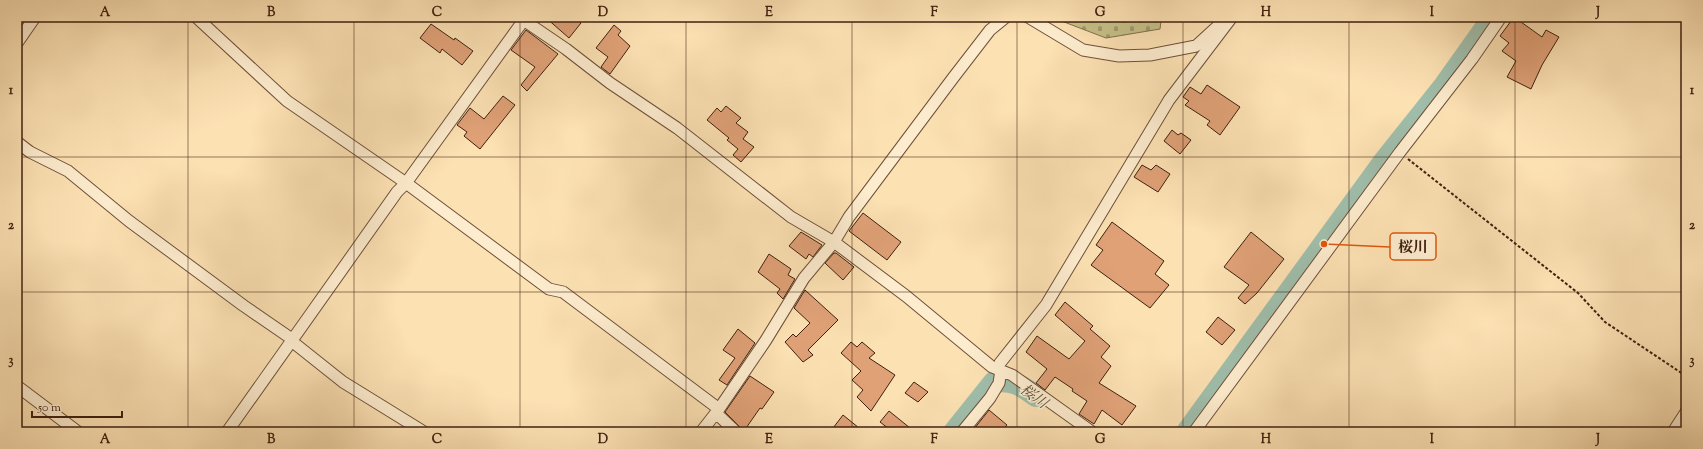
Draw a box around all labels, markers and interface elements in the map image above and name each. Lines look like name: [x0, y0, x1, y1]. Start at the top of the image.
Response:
text: A: [100, 4, 111, 22]
text: B: [267, 4, 276, 22]
text: C: [432, 4, 442, 22]
text: D: [598, 4, 608, 22]
text: E: [765, 4, 773, 22]
text: F: [930, 4, 938, 22]
text: G: [1095, 4, 1106, 22]
text: H: [1261, 4, 1272, 22]
text: I: [1430, 4, 1435, 22]
text: J: [1595, 4, 1600, 22]
text: 1: [9, 82, 14, 100]
text: 1: [1690, 82, 1695, 100]
text: 2: [8, 217, 15, 235]
text: 2: [1689, 217, 1696, 235]
callout: 桜川: [1390, 233, 1436, 260]
text: 桜川: [1398, 238, 1428, 259]
text: 3: [8, 352, 14, 370]
text: 3: [1689, 352, 1695, 370]
water label: 桜川: [1015, 380, 1053, 416]
scale bar: [32, 393, 122, 419]
text: 50 m: [37, 399, 61, 417]
text: A: [100, 431, 111, 449]
text: B: [267, 431, 276, 449]
text: C: [432, 431, 442, 449]
text: D: [598, 431, 608, 449]
text: E: [765, 431, 773, 449]
text: F: [930, 431, 938, 449]
text: G: [1095, 431, 1106, 449]
text: H: [1261, 431, 1272, 449]
text: I: [1430, 431, 1435, 449]
text: J: [1595, 431, 1600, 449]

